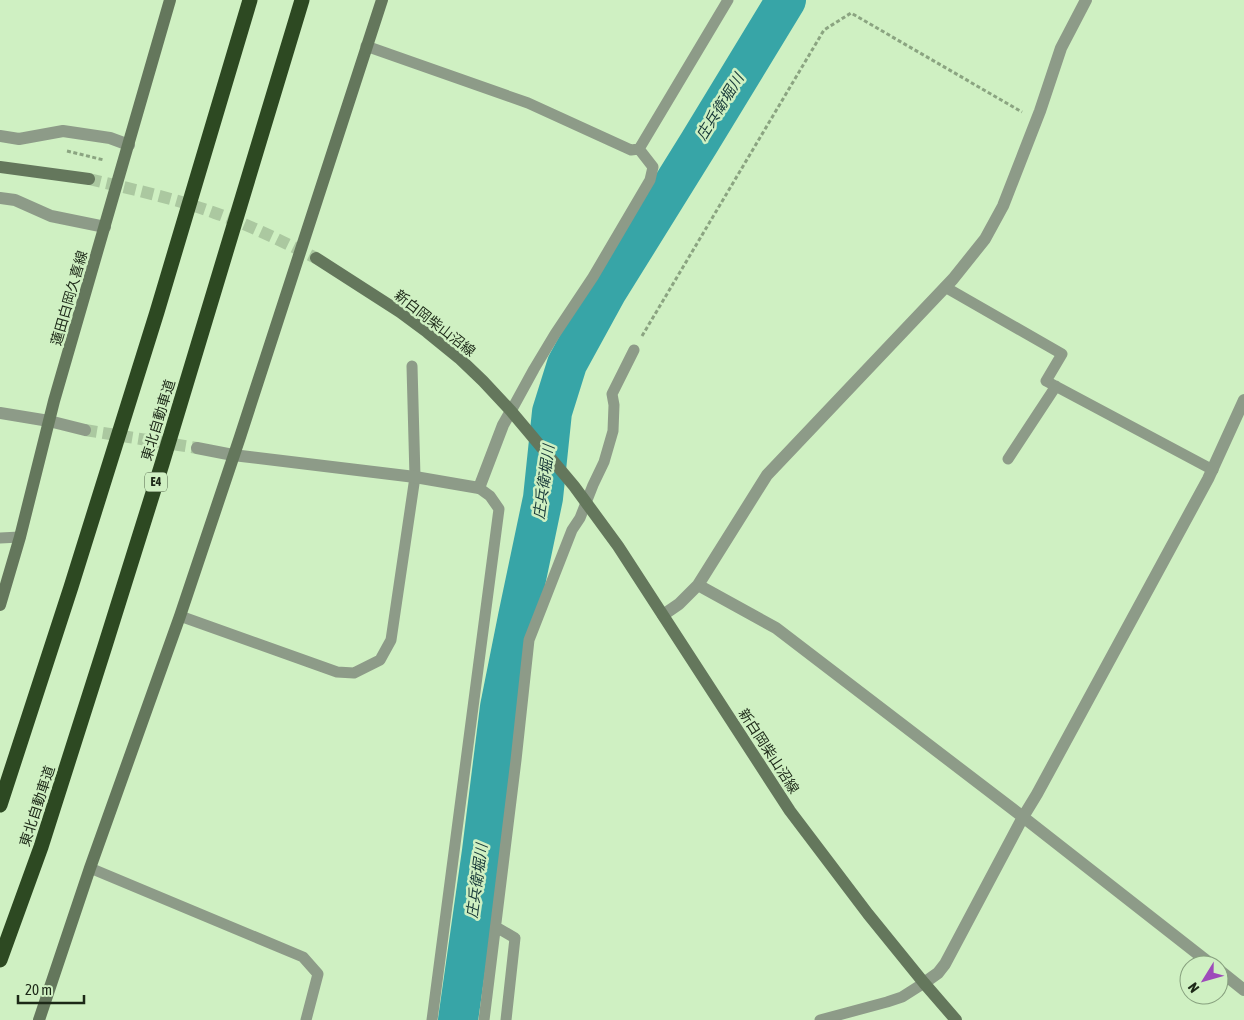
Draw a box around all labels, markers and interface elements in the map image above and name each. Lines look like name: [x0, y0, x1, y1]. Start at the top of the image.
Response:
water label: 庄兵衛堀川: [692, 69, 748, 143]
street label: 蓮田白岡久喜線: [48, 249, 90, 347]
street label: 新白岡柴山沼線: [391, 287, 479, 359]
street label: 東北自動車道: [138, 377, 178, 463]
water label: 庄兵衛堀川: [530, 442, 557, 520]
road number: E4: [145, 472, 167, 492]
street label: 新白岡柴山沼線: [736, 706, 802, 796]
street label: 東北自動車道: [16, 764, 58, 848]
water label: 庄兵衛堀川: [463, 841, 490, 919]
north arrow: [1179, 955, 1229, 1005]
scale bar: [18, 972, 84, 1004]
text: N: [1185, 980, 1202, 996]
text: 20 m: [25, 981, 52, 998]

